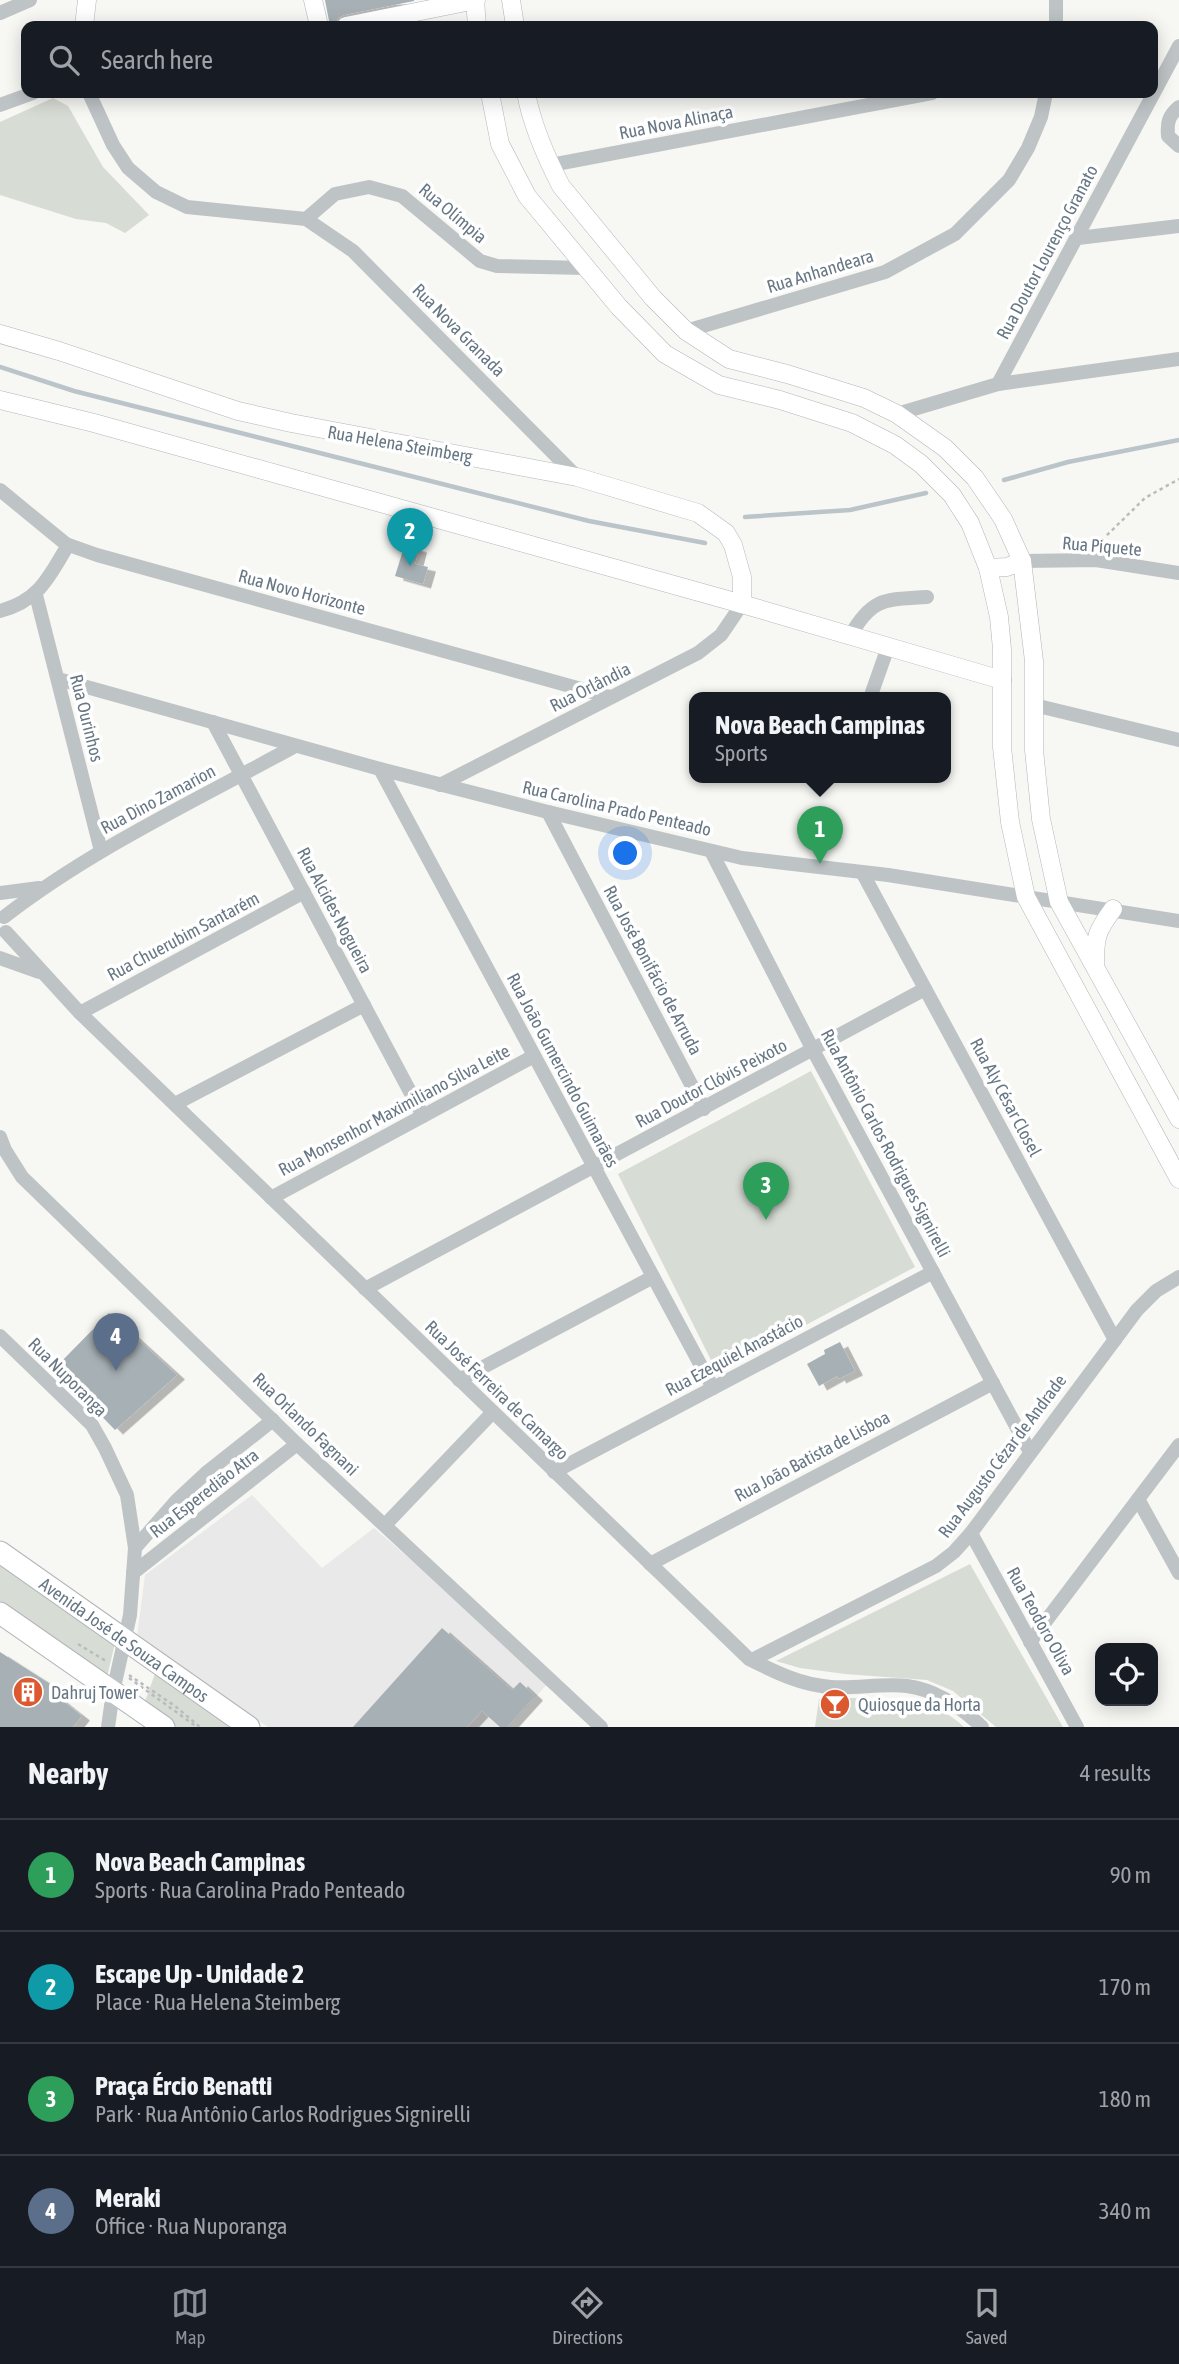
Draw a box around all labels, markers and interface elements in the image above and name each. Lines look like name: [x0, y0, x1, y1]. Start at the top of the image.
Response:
search box: [21, 21, 1158, 98]
icon: search: [45, 41, 83, 79]
text: Search here: [101, 45, 213, 75]
street label: Rua Nova Alinaça: [617, 101, 735, 143]
street label: Rua Doutor Lourenço Granato: [992, 161, 1102, 343]
street label: Rua Olímpia: [415, 179, 491, 247]
street label: Rua Anhandeara: [764, 245, 876, 297]
street label: Rua Nova Granada: [408, 279, 510, 381]
street label: Rua Helena Steimberg: [326, 421, 474, 467]
pin: 2: [387, 508, 433, 566]
street label: Rua Piquete: [1061, 532, 1143, 560]
street label: Rua Novo Horizonte: [236, 565, 368, 619]
street label: Rua Orlândia: [546, 658, 634, 716]
street label: Rua Ourinhos: [66, 672, 108, 764]
popup: [689, 692, 951, 783]
text: Nova Beach Campinas: [715, 710, 925, 740]
text: Sports: [715, 740, 768, 766]
street label: Rua Dino Zamarion: [97, 760, 219, 838]
street label: Rua Carolina Prado Penteado: [521, 776, 713, 840]
pin: 1: [797, 806, 843, 864]
your location: [608, 836, 642, 870]
street label: Rua Alcides Nogueira: [293, 844, 377, 976]
street label: Rua José Bonifácio de Arruda: [599, 882, 707, 1058]
street label: Rua Chuerubim Santarém: [103, 887, 263, 985]
street label: Rua João Gumercindo Guimarães: [503, 969, 623, 1171]
street label: Rua Antônio Carlos Rodrigues Signirelli: [817, 1025, 955, 1261]
street label: Rua Doutor Clóvis Peixoto: [632, 1034, 790, 1132]
street label: Rua Aly César Closel: [966, 1034, 1046, 1160]
street label: Rua Monsenhor Maximiliano Silva Leite: [275, 1040, 513, 1180]
pin: 3: [743, 1162, 789, 1220]
street label: Rua Ezequiel Anastácio: [662, 1310, 806, 1400]
pin: 4: [93, 1313, 139, 1371]
street label: Rua José Ferreira de Camargo: [421, 1316, 573, 1464]
street label: Rua Nuporanga: [24, 1333, 112, 1421]
street label: Rua Orlando Fagnani: [249, 1368, 363, 1480]
street label: Rua Augusto Cézar de Andrade: [934, 1370, 1070, 1542]
street label: Rua João Batista de Lisboa: [731, 1406, 893, 1506]
street label: Rua Esperedião Atra: [146, 1444, 262, 1542]
street label: Rua Teodoro Oliva: [1003, 1563, 1079, 1679]
street label: Avenida José de Souza Campos: [36, 1573, 213, 1706]
map controls: [1095, 1643, 1158, 1706]
button: locate: [1095, 1643, 1158, 1706]
building icon: Dahruj Tower: [11, 1675, 45, 1709]
place label: Dahruj Tower: [51, 1682, 139, 1703]
bar icon: Quiosque da Horta: [818, 1687, 852, 1721]
place label: Quiosque da Horta: [858, 1694, 981, 1715]
text: Nearby: [28, 1756, 108, 1790]
text: 4 results: [1080, 1760, 1151, 1786]
text: Nova Beach Campinas: [95, 1847, 305, 1877]
text: 1: [46, 1862, 56, 1888]
text: 90 m: [1110, 1862, 1151, 1888]
text: Sports · Rua Carolina Prado Penteado: [95, 1877, 405, 1903]
text: Escape Up - Unidade 2: [95, 1959, 304, 1989]
text: 2: [46, 1974, 56, 2000]
text: 170 m: [1099, 1974, 1151, 2000]
text: Place · Rua Helena Steimberg: [95, 1989, 340, 2015]
text: Praça Ércio Benatti: [95, 2071, 272, 2101]
text: 3: [46, 2086, 56, 2112]
text: 180 m: [1099, 2086, 1151, 2112]
text: Park · Rua Antônio Carlos Rodrigues Signirelli: [95, 2101, 471, 2127]
text: Meraki: [95, 2183, 161, 2213]
text: 4: [46, 2198, 56, 2224]
text: 340 m: [1099, 2198, 1151, 2224]
text: Office · Rua Nuporanga: [95, 2213, 288, 2239]
tab: Map: [171, 2284, 209, 2348]
tab: Directions: [552, 2284, 623, 2348]
tab: Saved: [966, 2284, 1008, 2348]

